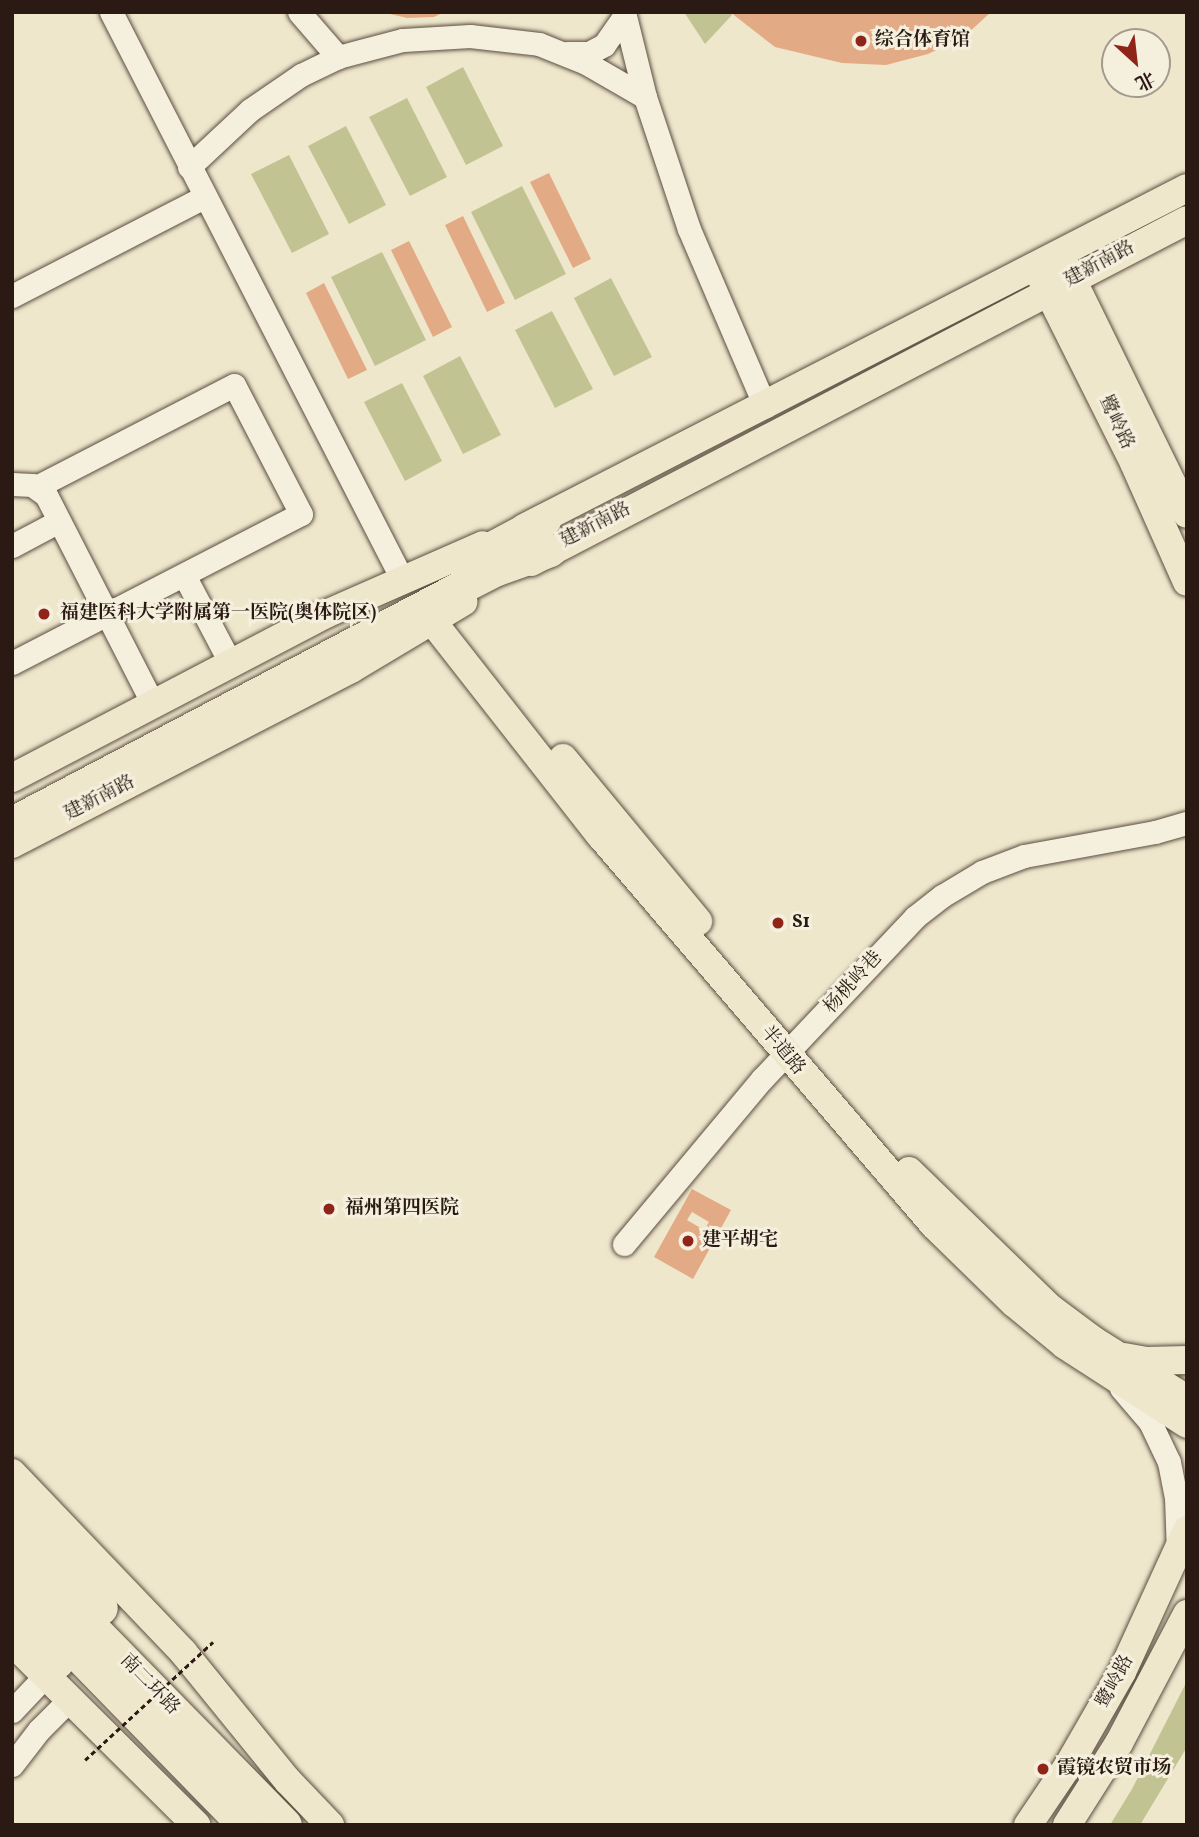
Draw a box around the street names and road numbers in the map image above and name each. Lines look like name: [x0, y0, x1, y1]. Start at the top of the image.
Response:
street label: 建新南路: [1061, 237, 1139, 293]
street label: 鹭岭路: [1092, 392, 1138, 454]
street label: 建新南路: [557, 499, 635, 553]
street label: 建新南路: [61, 772, 139, 826]
street label: 杨桃岭巷: [820, 947, 888, 1019]
street label: 半道路: [755, 1022, 809, 1080]
street label: 南二环路: [114, 1650, 184, 1720]
street label: 鹭岭路: [1093, 1651, 1139, 1713]

